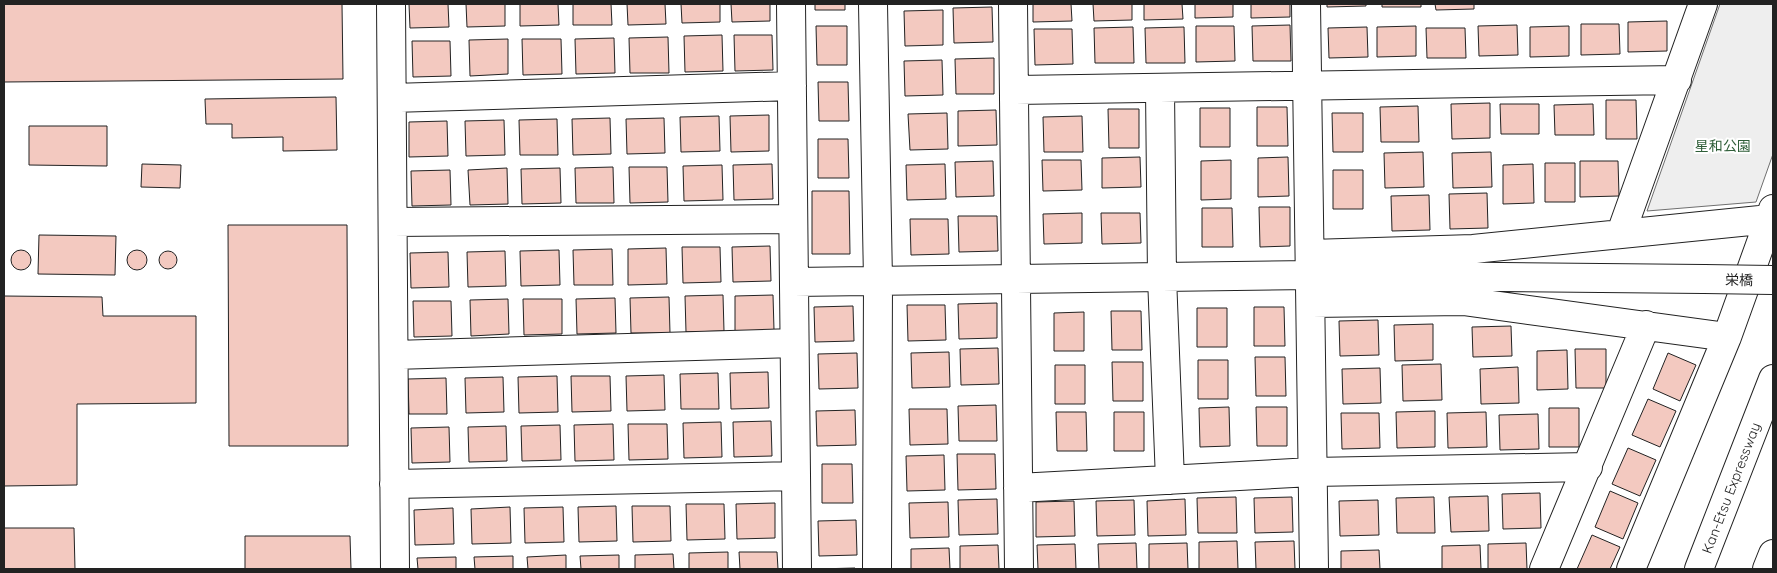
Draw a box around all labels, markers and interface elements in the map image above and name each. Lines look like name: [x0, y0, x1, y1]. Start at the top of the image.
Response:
park label: 星和公園: [1695, 137, 1751, 155]
street label: 栄橋: [1725, 271, 1753, 289]
street label: Kan-Etsu Expressway: [1698, 420, 1764, 556]

